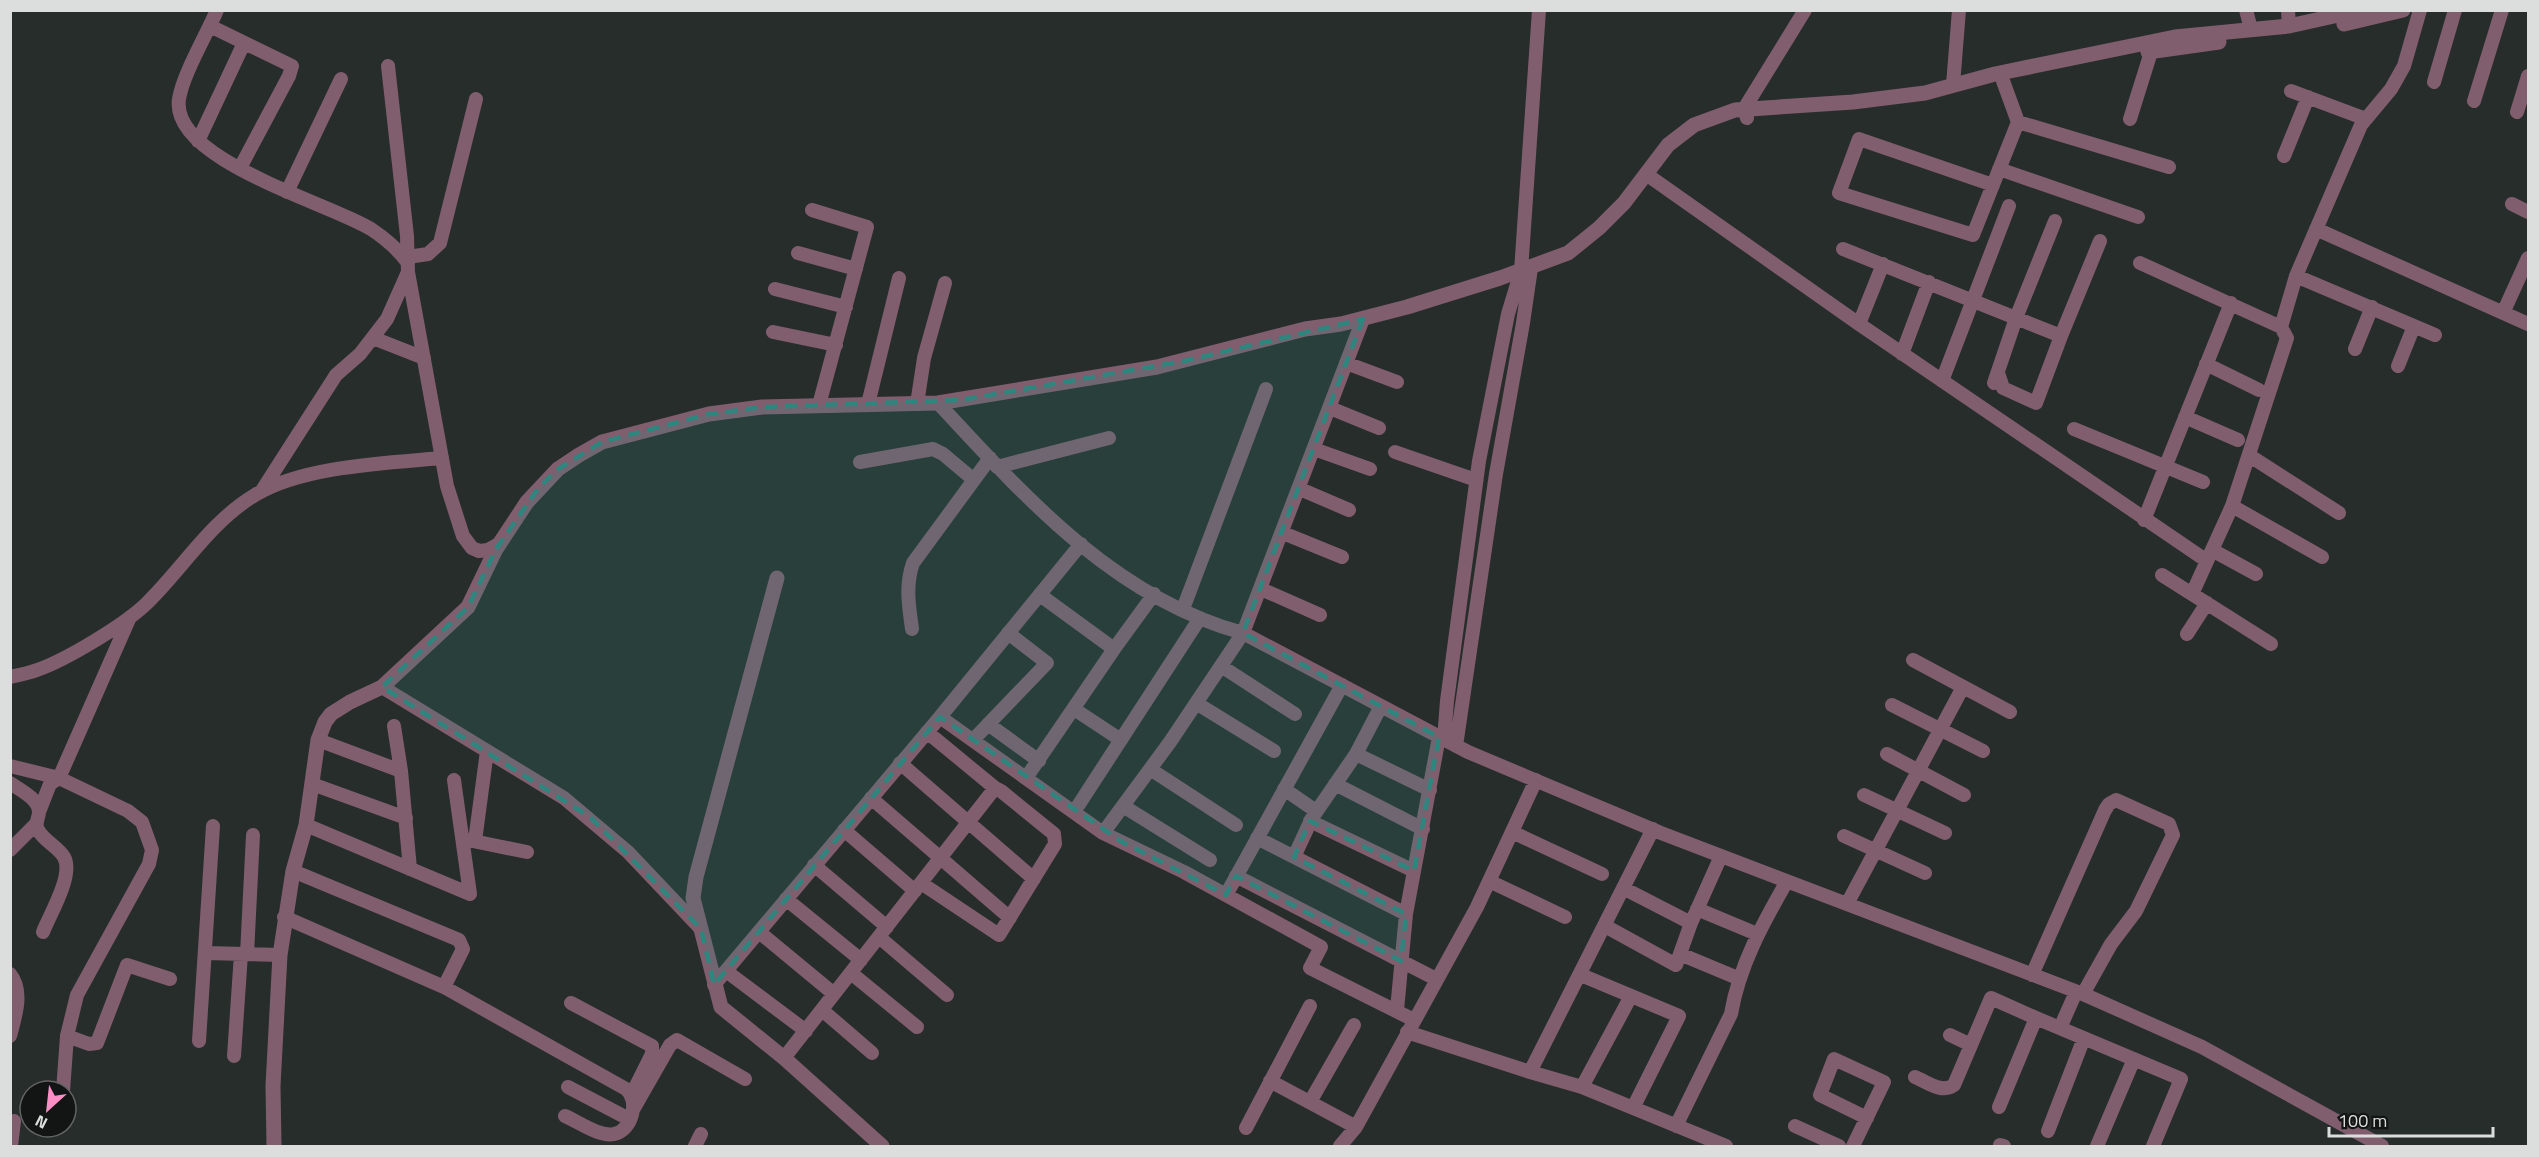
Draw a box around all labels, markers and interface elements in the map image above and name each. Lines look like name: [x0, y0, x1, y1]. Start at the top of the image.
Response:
north arrow: [18, 1079, 78, 1139]
scale bar: [2329, 1100, 2492, 1138]
text: 100 m: [2338, 1107, 2387, 1134]
text: N: [31, 1109, 52, 1136]

